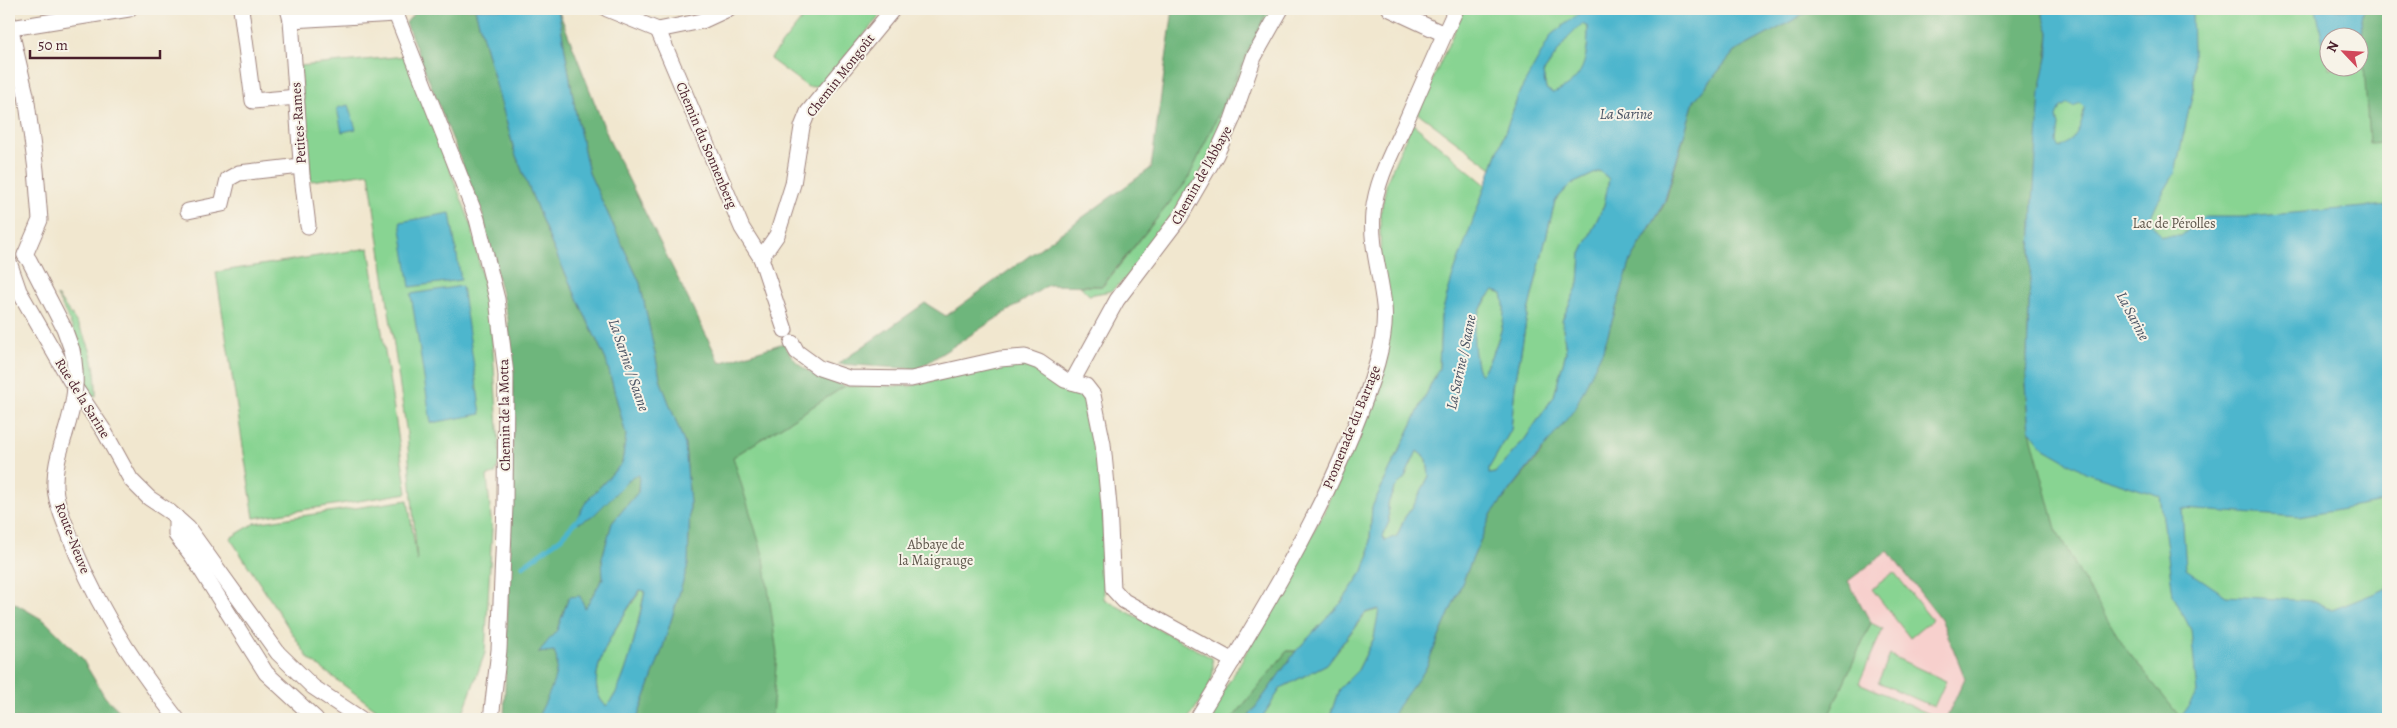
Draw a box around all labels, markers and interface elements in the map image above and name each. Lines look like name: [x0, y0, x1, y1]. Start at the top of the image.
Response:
scale bar: [30, 28, 160, 60]
north arrow: [2320, 28, 2370, 78]
street label: Chemin Mongoût: [802, 29, 879, 121]
text: 50 m: [38, 35, 68, 55]
text: N: [2322, 38, 2343, 55]
street label: Chemin du Sonnenberg: [671, 79, 742, 211]
street label: Petites-Rames: [286, 82, 311, 164]
water label: La Sarine: [1600, 104, 1653, 124]
street label: Chemin de l'Abbaye: [1166, 122, 1236, 228]
park label: Lac de Pérolles: [2132, 214, 2216, 233]
water label: La Sarine: [2112, 288, 2155, 345]
water label: La Sarine / Saane: [1441, 312, 1481, 411]
water label: La Sarine / Saane: [604, 316, 654, 415]
street label: Rue de la Sarine: [50, 355, 115, 442]
street label: Chemin de la Motta: [494, 358, 515, 471]
street label: Promenade du Barrage: [1318, 363, 1385, 492]
street label: Route-Neuve: [50, 500, 95, 576]
park label: Abbaye de la Maigrauge: [899, 535, 973, 570]

